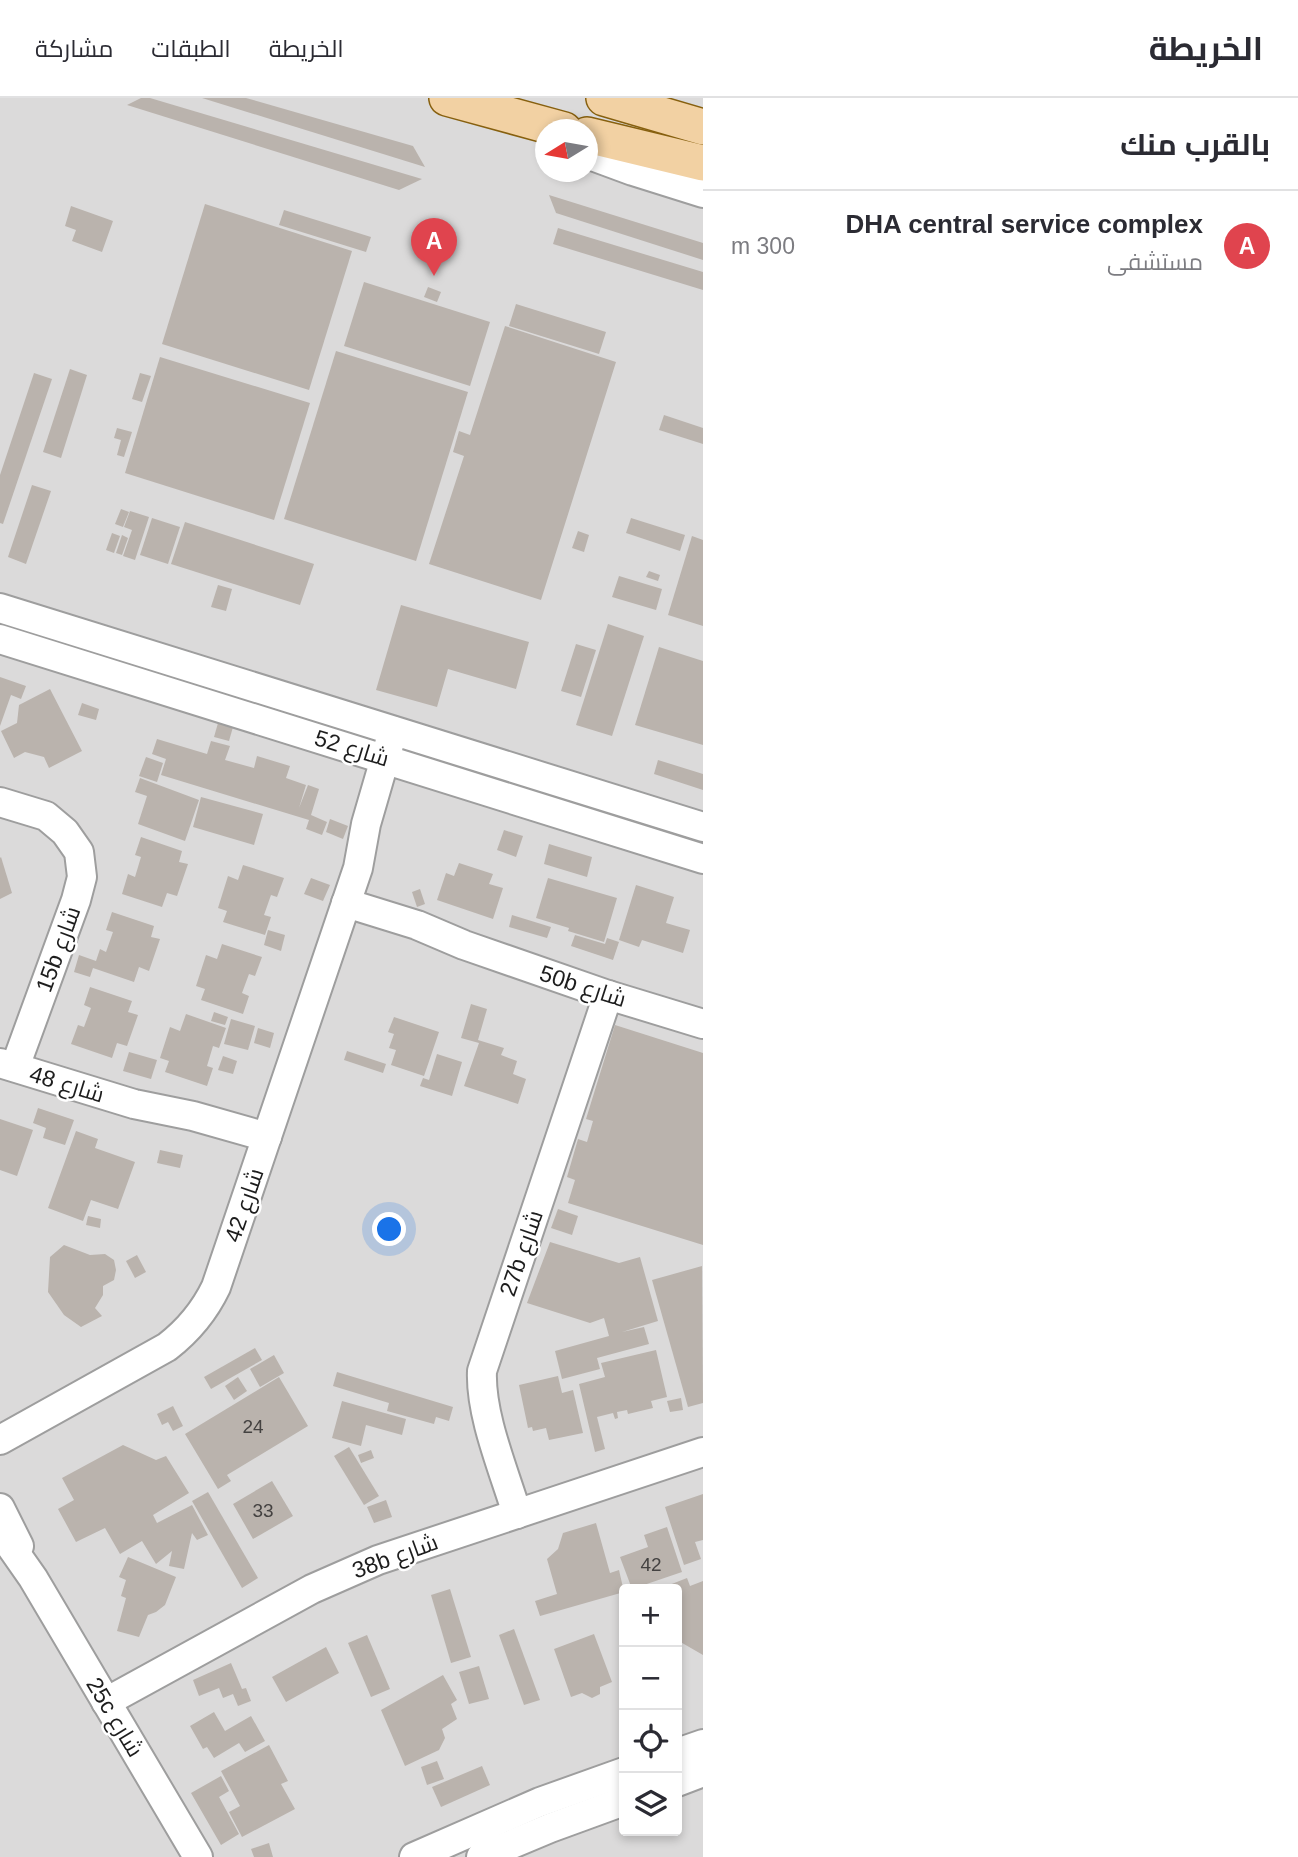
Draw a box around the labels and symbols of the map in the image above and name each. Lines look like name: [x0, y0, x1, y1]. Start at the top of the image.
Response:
north arrow: [535, 119, 598, 182]
pin: A: [411, 218, 457, 276]
street label: شارع 52: [311, 724, 392, 774]
street label: 15b شارع: [31, 903, 88, 996]
street label: 50b شارع: [536, 960, 629, 1015]
street label: شارع 48: [26, 1060, 107, 1110]
street label: شارع 42: [219, 1165, 272, 1246]
street label: 27b شارع: [494, 1207, 551, 1300]
your location: [372, 1212, 406, 1246]
house number: 24: [242, 1416, 264, 1437]
house number: 33: [252, 1500, 274, 1521]
street label: 38b شارع: [349, 1529, 442, 1586]
house number: 42: [640, 1554, 662, 1575]
street label: 25c شارع: [79, 1673, 149, 1763]

